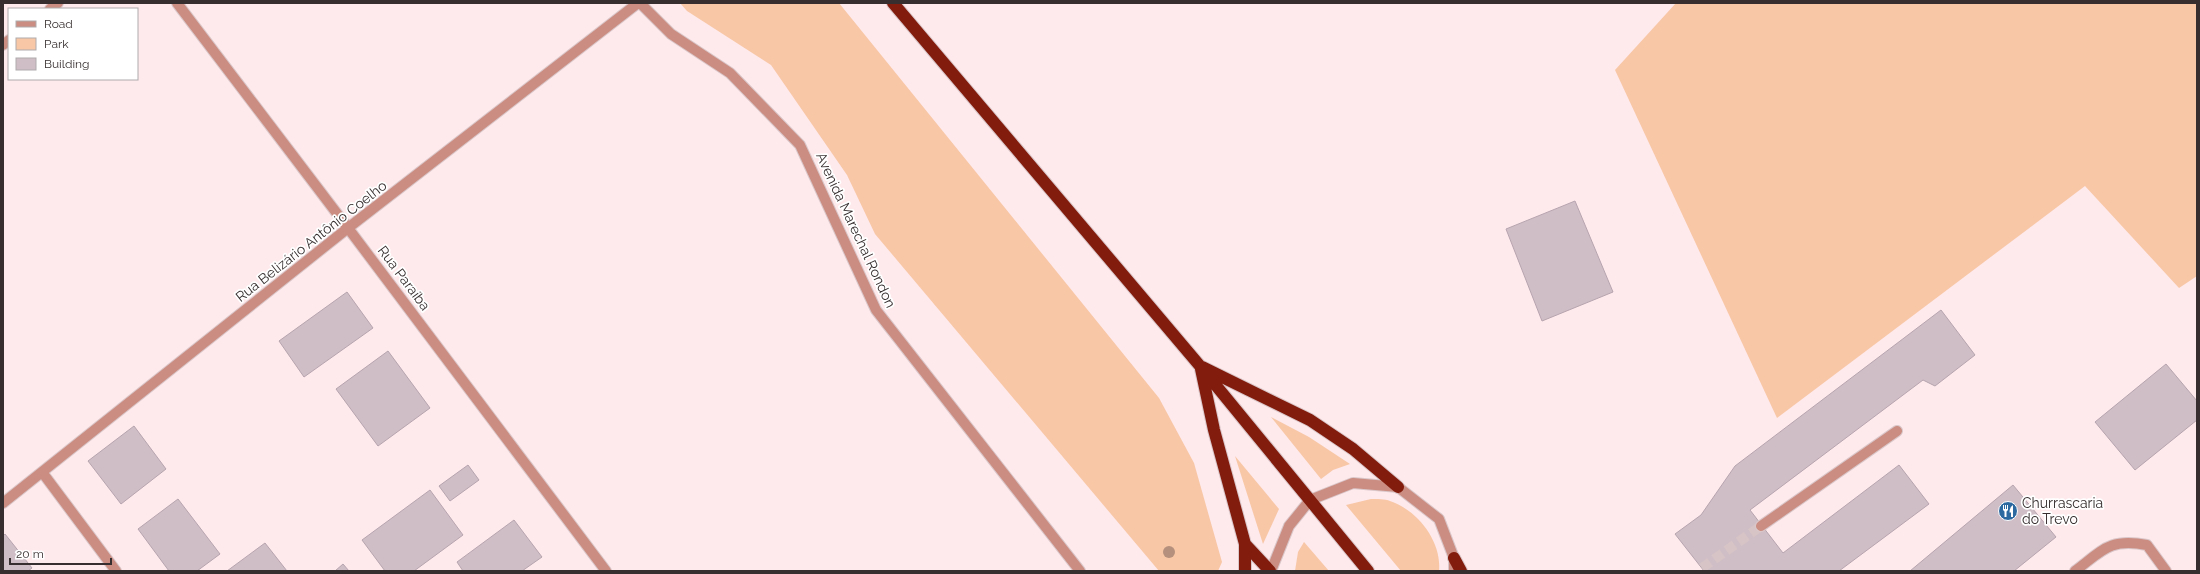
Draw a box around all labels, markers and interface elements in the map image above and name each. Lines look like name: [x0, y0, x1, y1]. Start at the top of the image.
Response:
legend: [8, 8, 138, 80]
text: Road: [44, 17, 73, 31]
text: Park: [44, 37, 69, 51]
text: Building: [44, 57, 90, 71]
street label: Avenida Marechal Rondon: [813, 150, 899, 310]
street label: Rua Belizário Antônio Coelho: [232, 177, 390, 305]
street label: Rua Paraíba: [375, 243, 433, 313]
place label: Churrascaria do Trevo: [2022, 495, 2103, 527]
restaurant icon: Churrascaria do Trevo: [1997, 500, 2019, 522]
scale bar: [10, 540, 111, 566]
text: 20 m: [16, 547, 44, 561]

